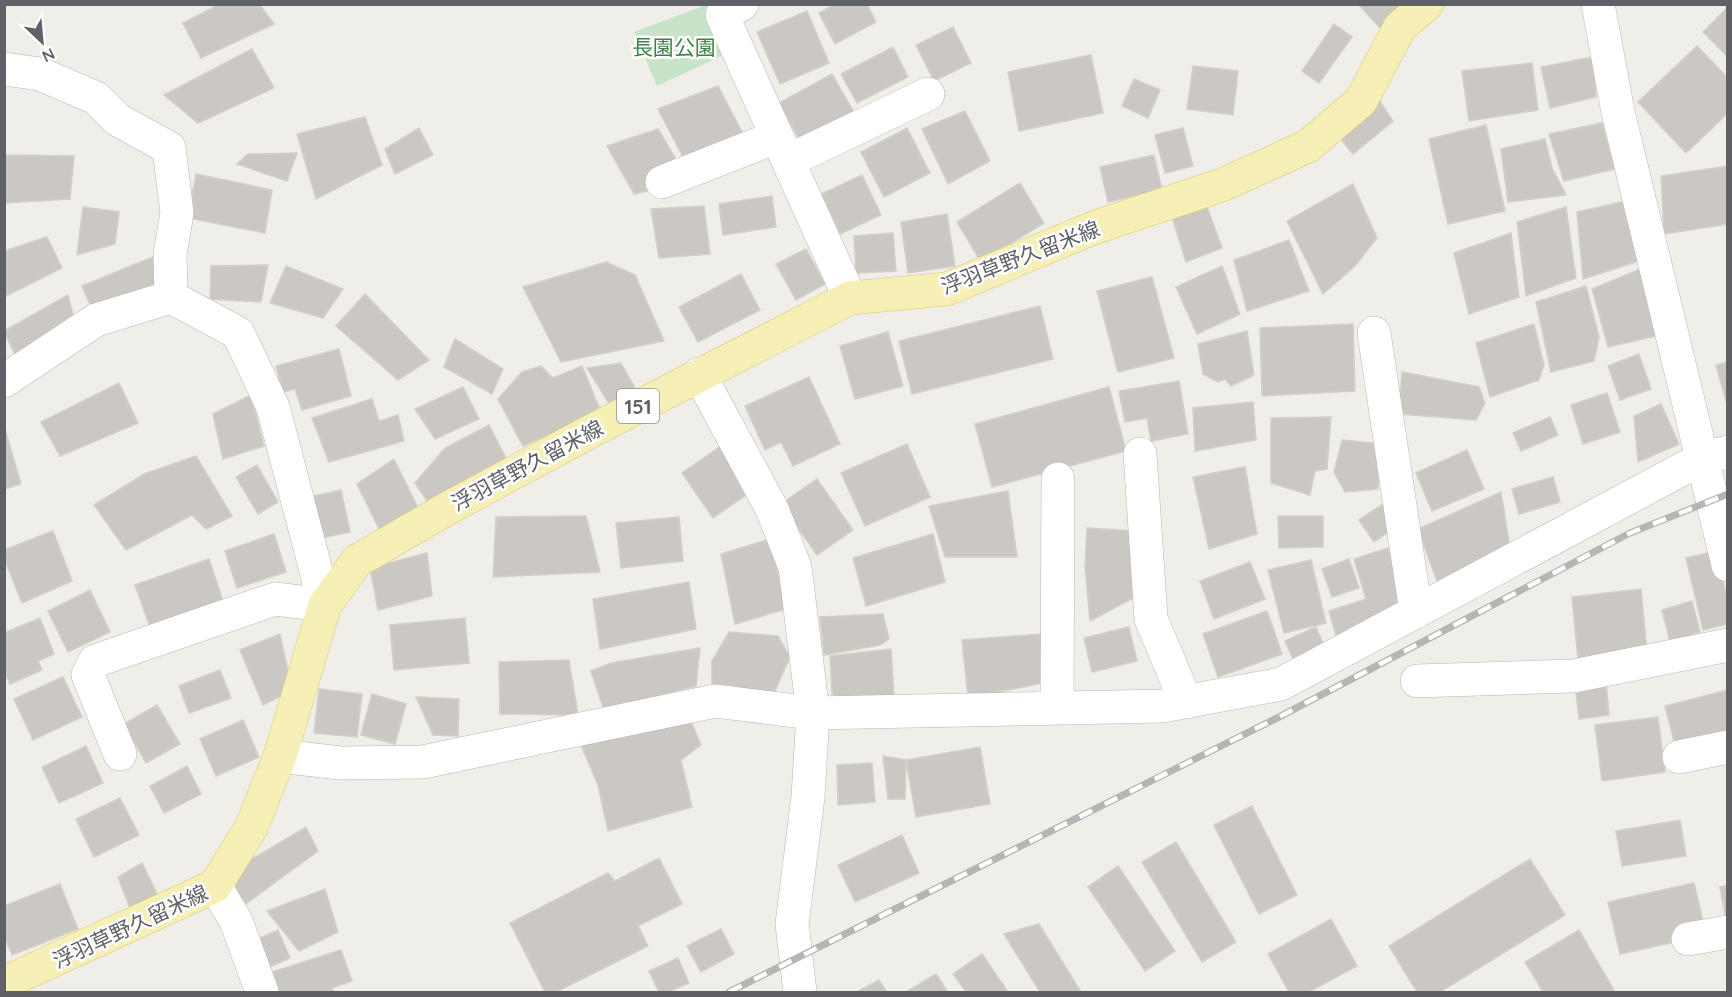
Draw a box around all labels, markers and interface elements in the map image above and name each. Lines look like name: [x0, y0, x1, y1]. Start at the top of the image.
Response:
north arrow: [12, 12, 72, 72]
park label: 長園公園: [632, 34, 716, 60]
text: N: [39, 44, 58, 67]
street label: 浮羽草野久留米線: [937, 215, 1103, 299]
road number: 151: [617, 389, 659, 423]
street label: 浮羽草野久留米線: [447, 414, 607, 516]
street label: 浮羽草野久留米線: [48, 879, 212, 973]

